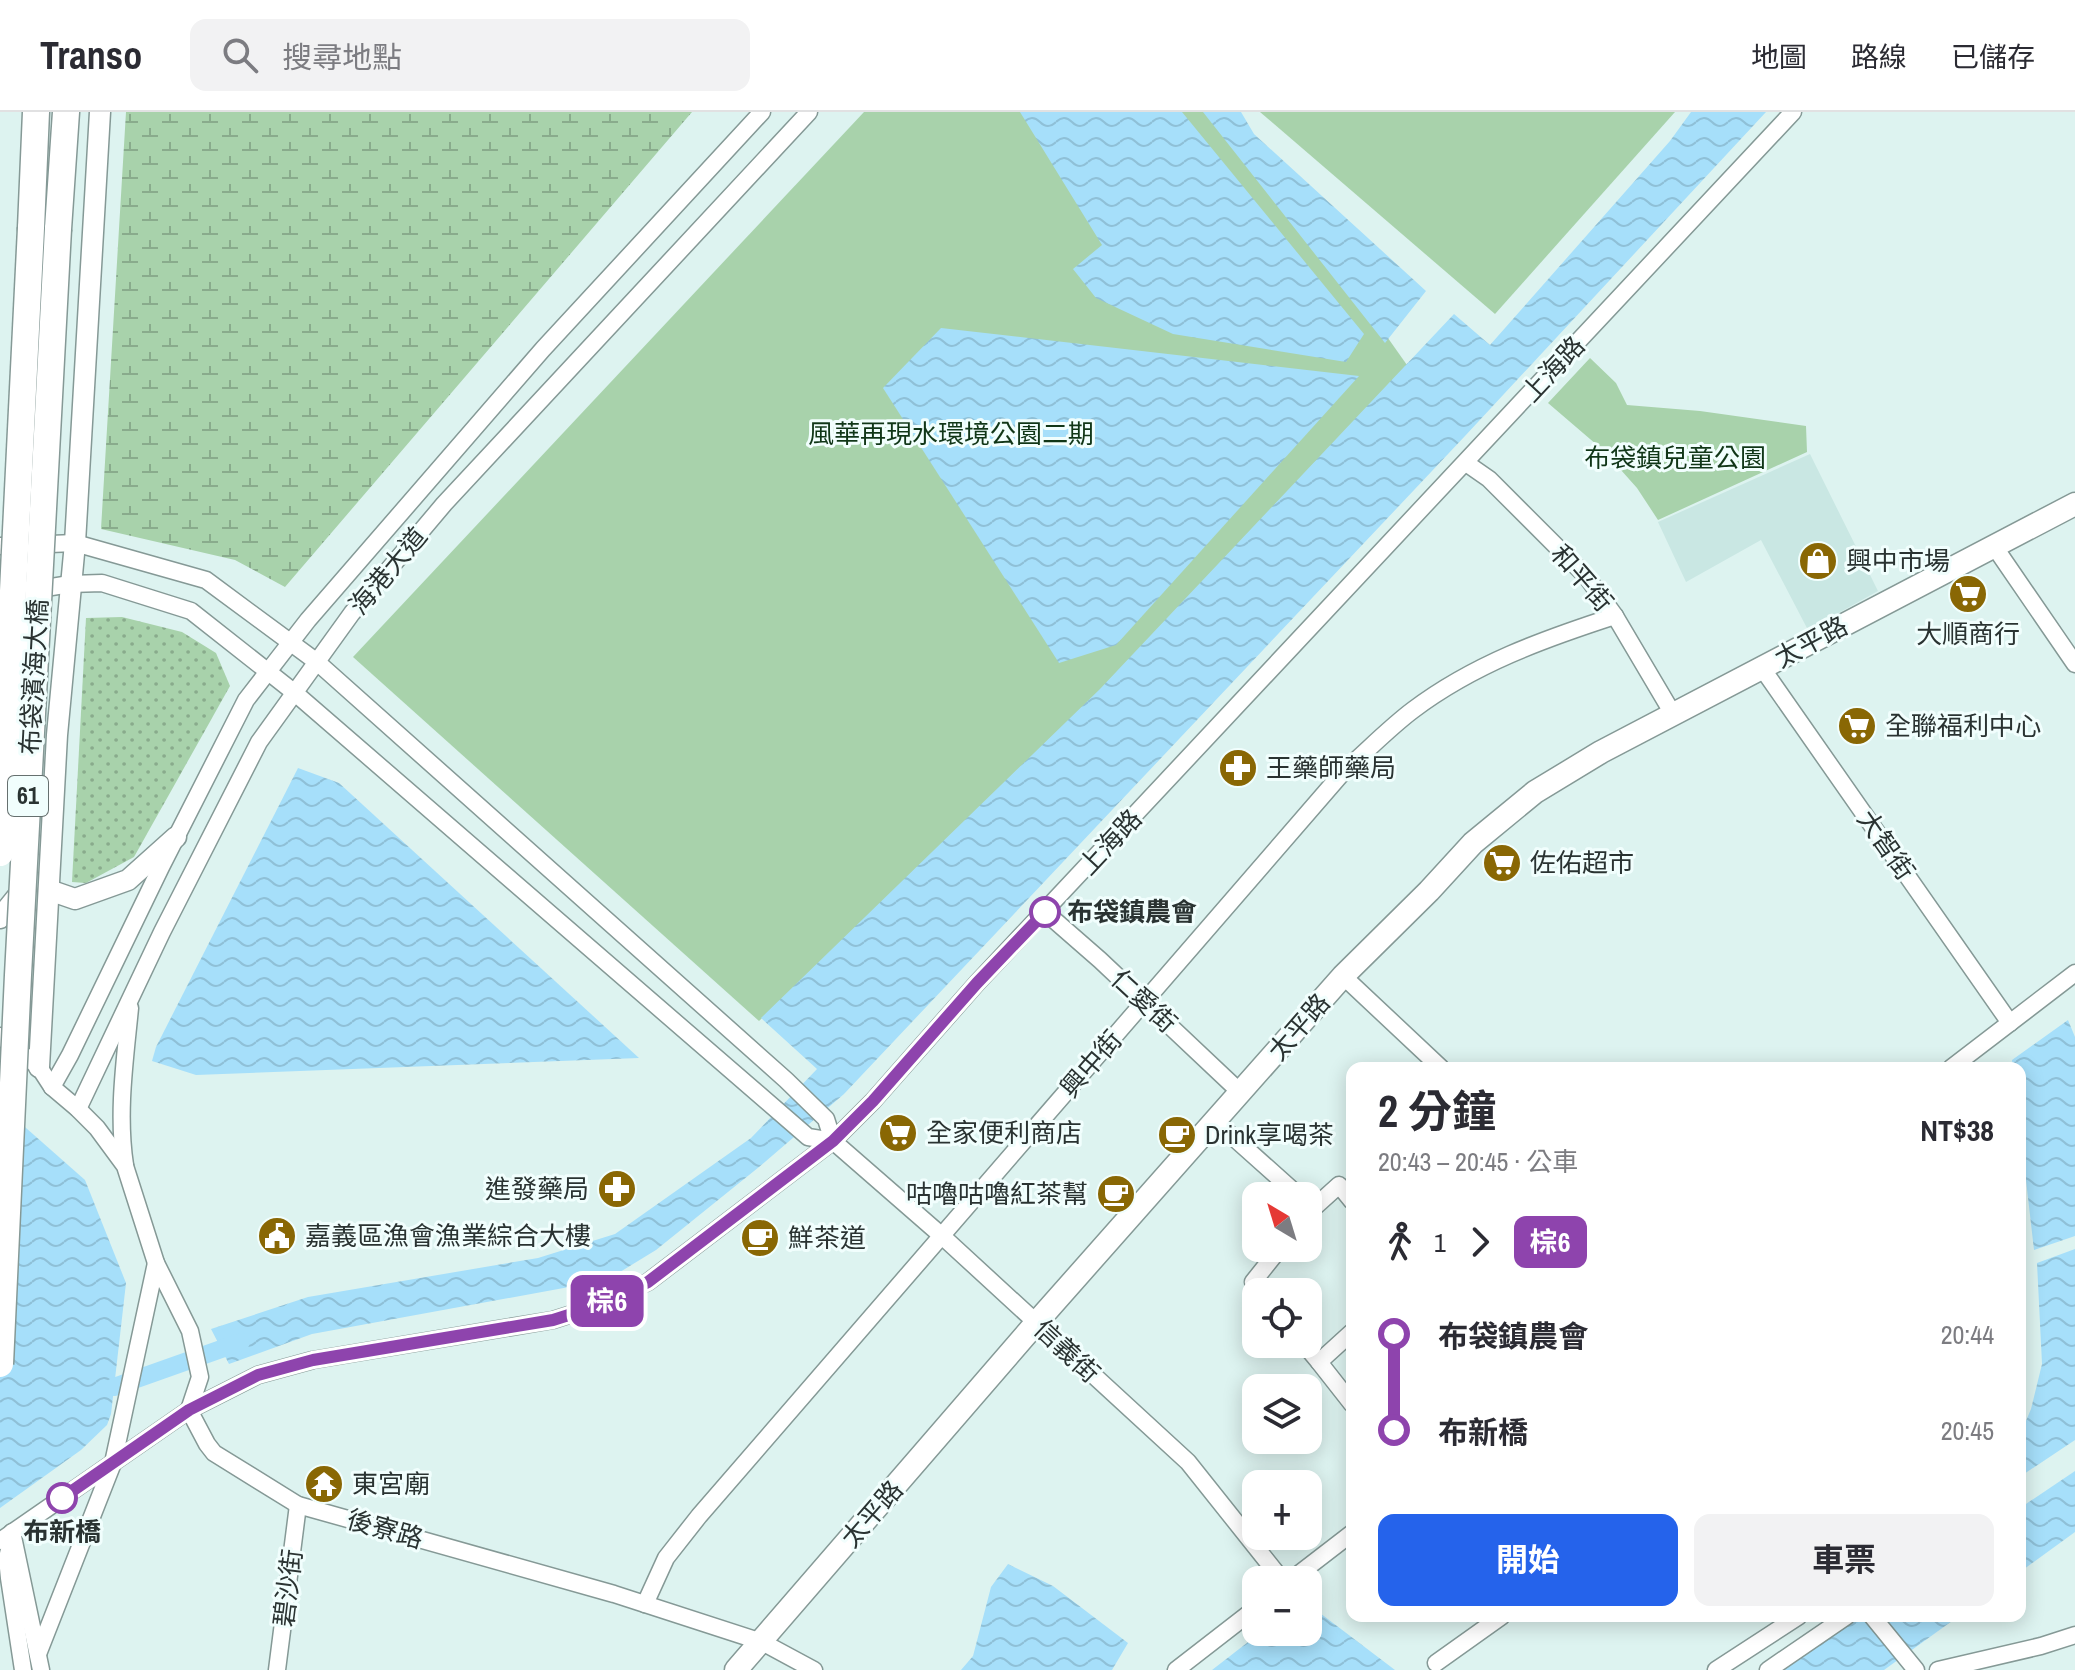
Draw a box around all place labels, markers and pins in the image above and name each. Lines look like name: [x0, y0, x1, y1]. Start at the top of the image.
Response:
shop icon: 興中市場: [1797, 540, 1839, 582]
place label: 興中市場: [1846, 543, 1950, 578]
supermarket icon: 大順商行: [1947, 573, 1989, 615]
place label: 大順商行: [1916, 616, 2020, 651]
supermarket icon: 全聯福利中心: [1836, 705, 1878, 747]
place label: 全聯福利中心: [1885, 708, 2041, 743]
pharmacy icon: 王藥師藥局: [1217, 747, 1259, 789]
place label: 王藥師藥局: [1266, 750, 1396, 785]
supermarket icon: 佐佑超市: [1481, 842, 1523, 884]
place label: 佐佑超市: [1530, 845, 1634, 880]
place label: 布袋鎮農會: [1067, 894, 1197, 929]
marker: 布袋鎮農會: [1030, 897, 1060, 927]
supermarket icon: 全家便利商店: [877, 1112, 919, 1154]
cafe icon: Drink享喝茶: [1156, 1114, 1198, 1156]
place label: 全家便利商店: [926, 1115, 1082, 1150]
place label: Drink享喝茶: [1205, 1117, 1334, 1152]
pharmacy icon: 進發藥局: [596, 1168, 638, 1210]
place label: 進發藥局: [485, 1171, 589, 1206]
cafe icon: 咕嚕咕嚕紅茶幫: [1095, 1173, 1137, 1215]
place label: 咕嚕咕嚕紅茶幫: [906, 1176, 1088, 1211]
public building icon: 嘉義區漁會漁業綜合大樓: [256, 1215, 298, 1257]
cafe icon: 鮮茶道: [739, 1217, 781, 1259]
place label: 嘉義區漁會漁業綜合大樓: [305, 1218, 591, 1253]
place label: 鮮茶道: [788, 1220, 866, 1255]
temple icon: 東宮廟: [303, 1463, 345, 1505]
place label: 東宮廟: [352, 1466, 430, 1501]
marker: 布新橋: [47, 1483, 77, 1513]
place label: 布新橋: [23, 1514, 101, 1549]

